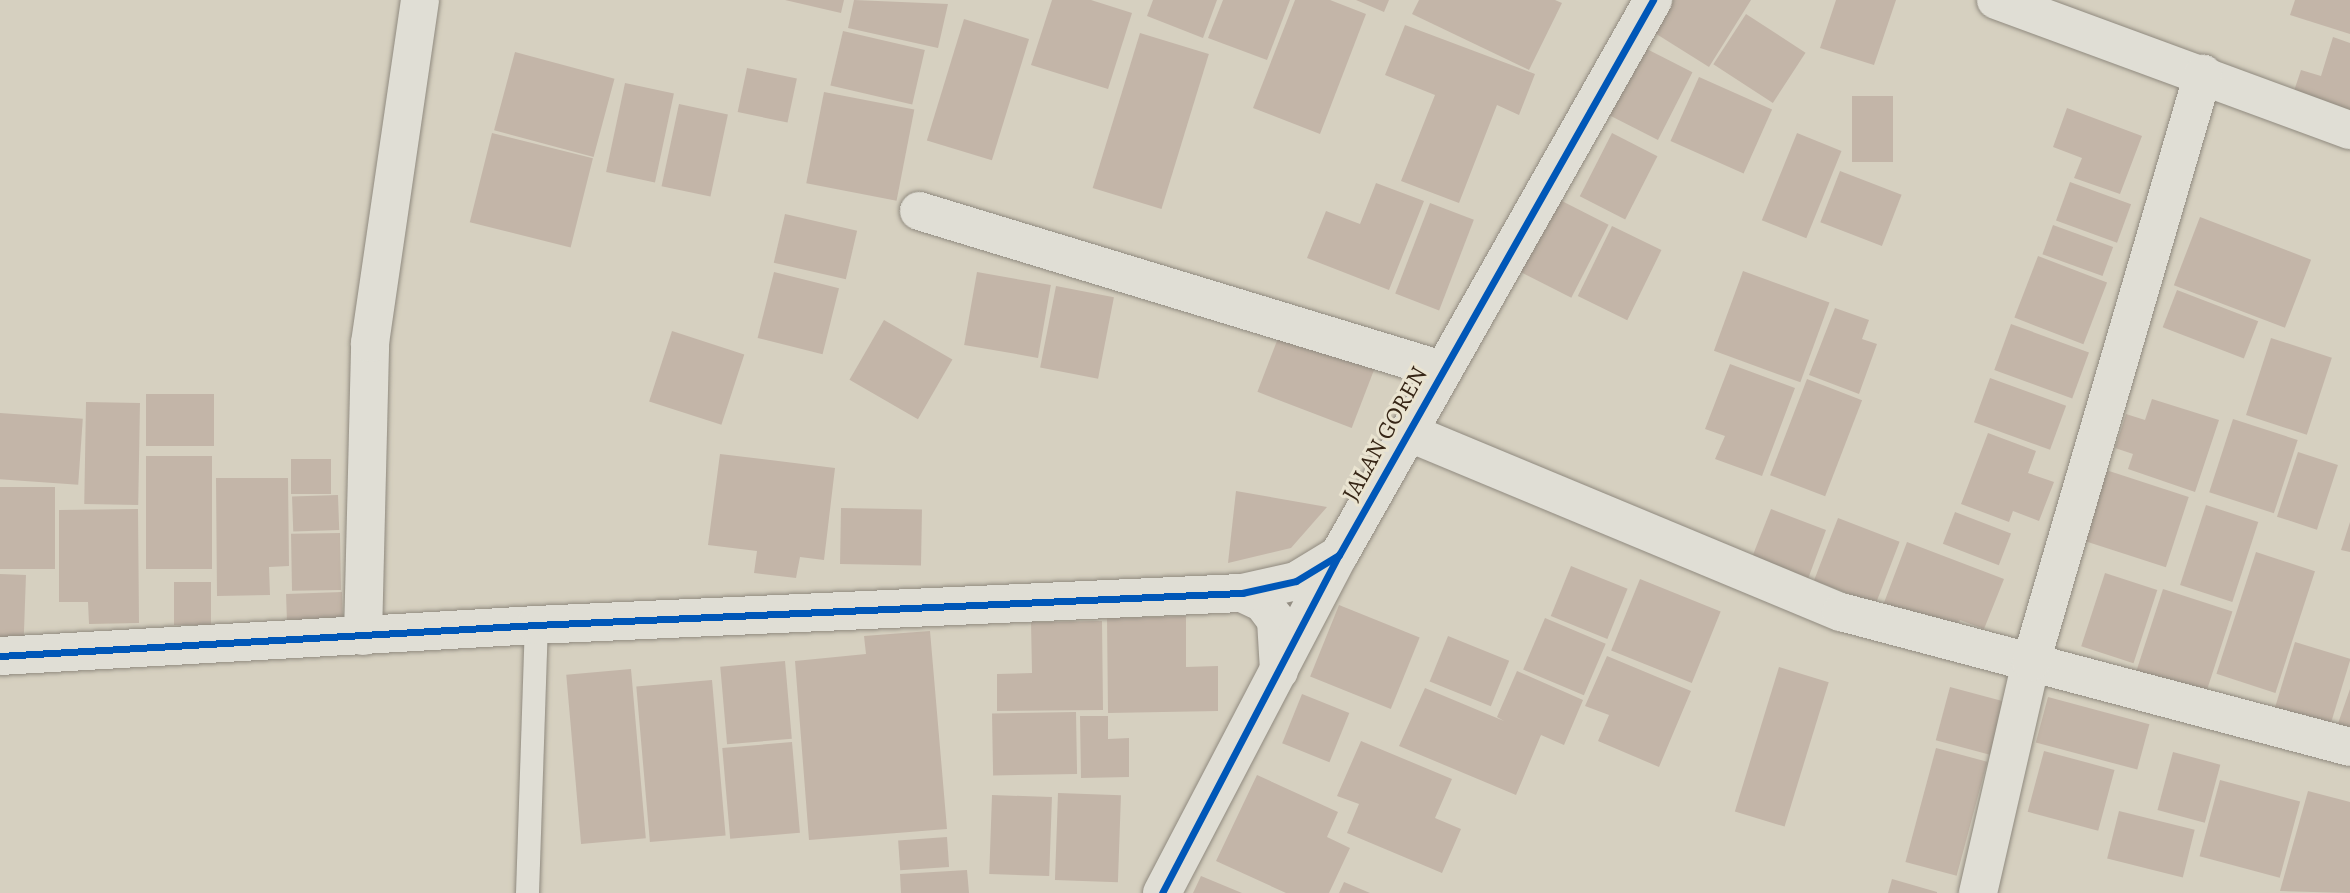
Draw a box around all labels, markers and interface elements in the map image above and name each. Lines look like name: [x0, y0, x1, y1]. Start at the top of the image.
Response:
street label: JALAN GOREN: [1336, 362, 1434, 506]

